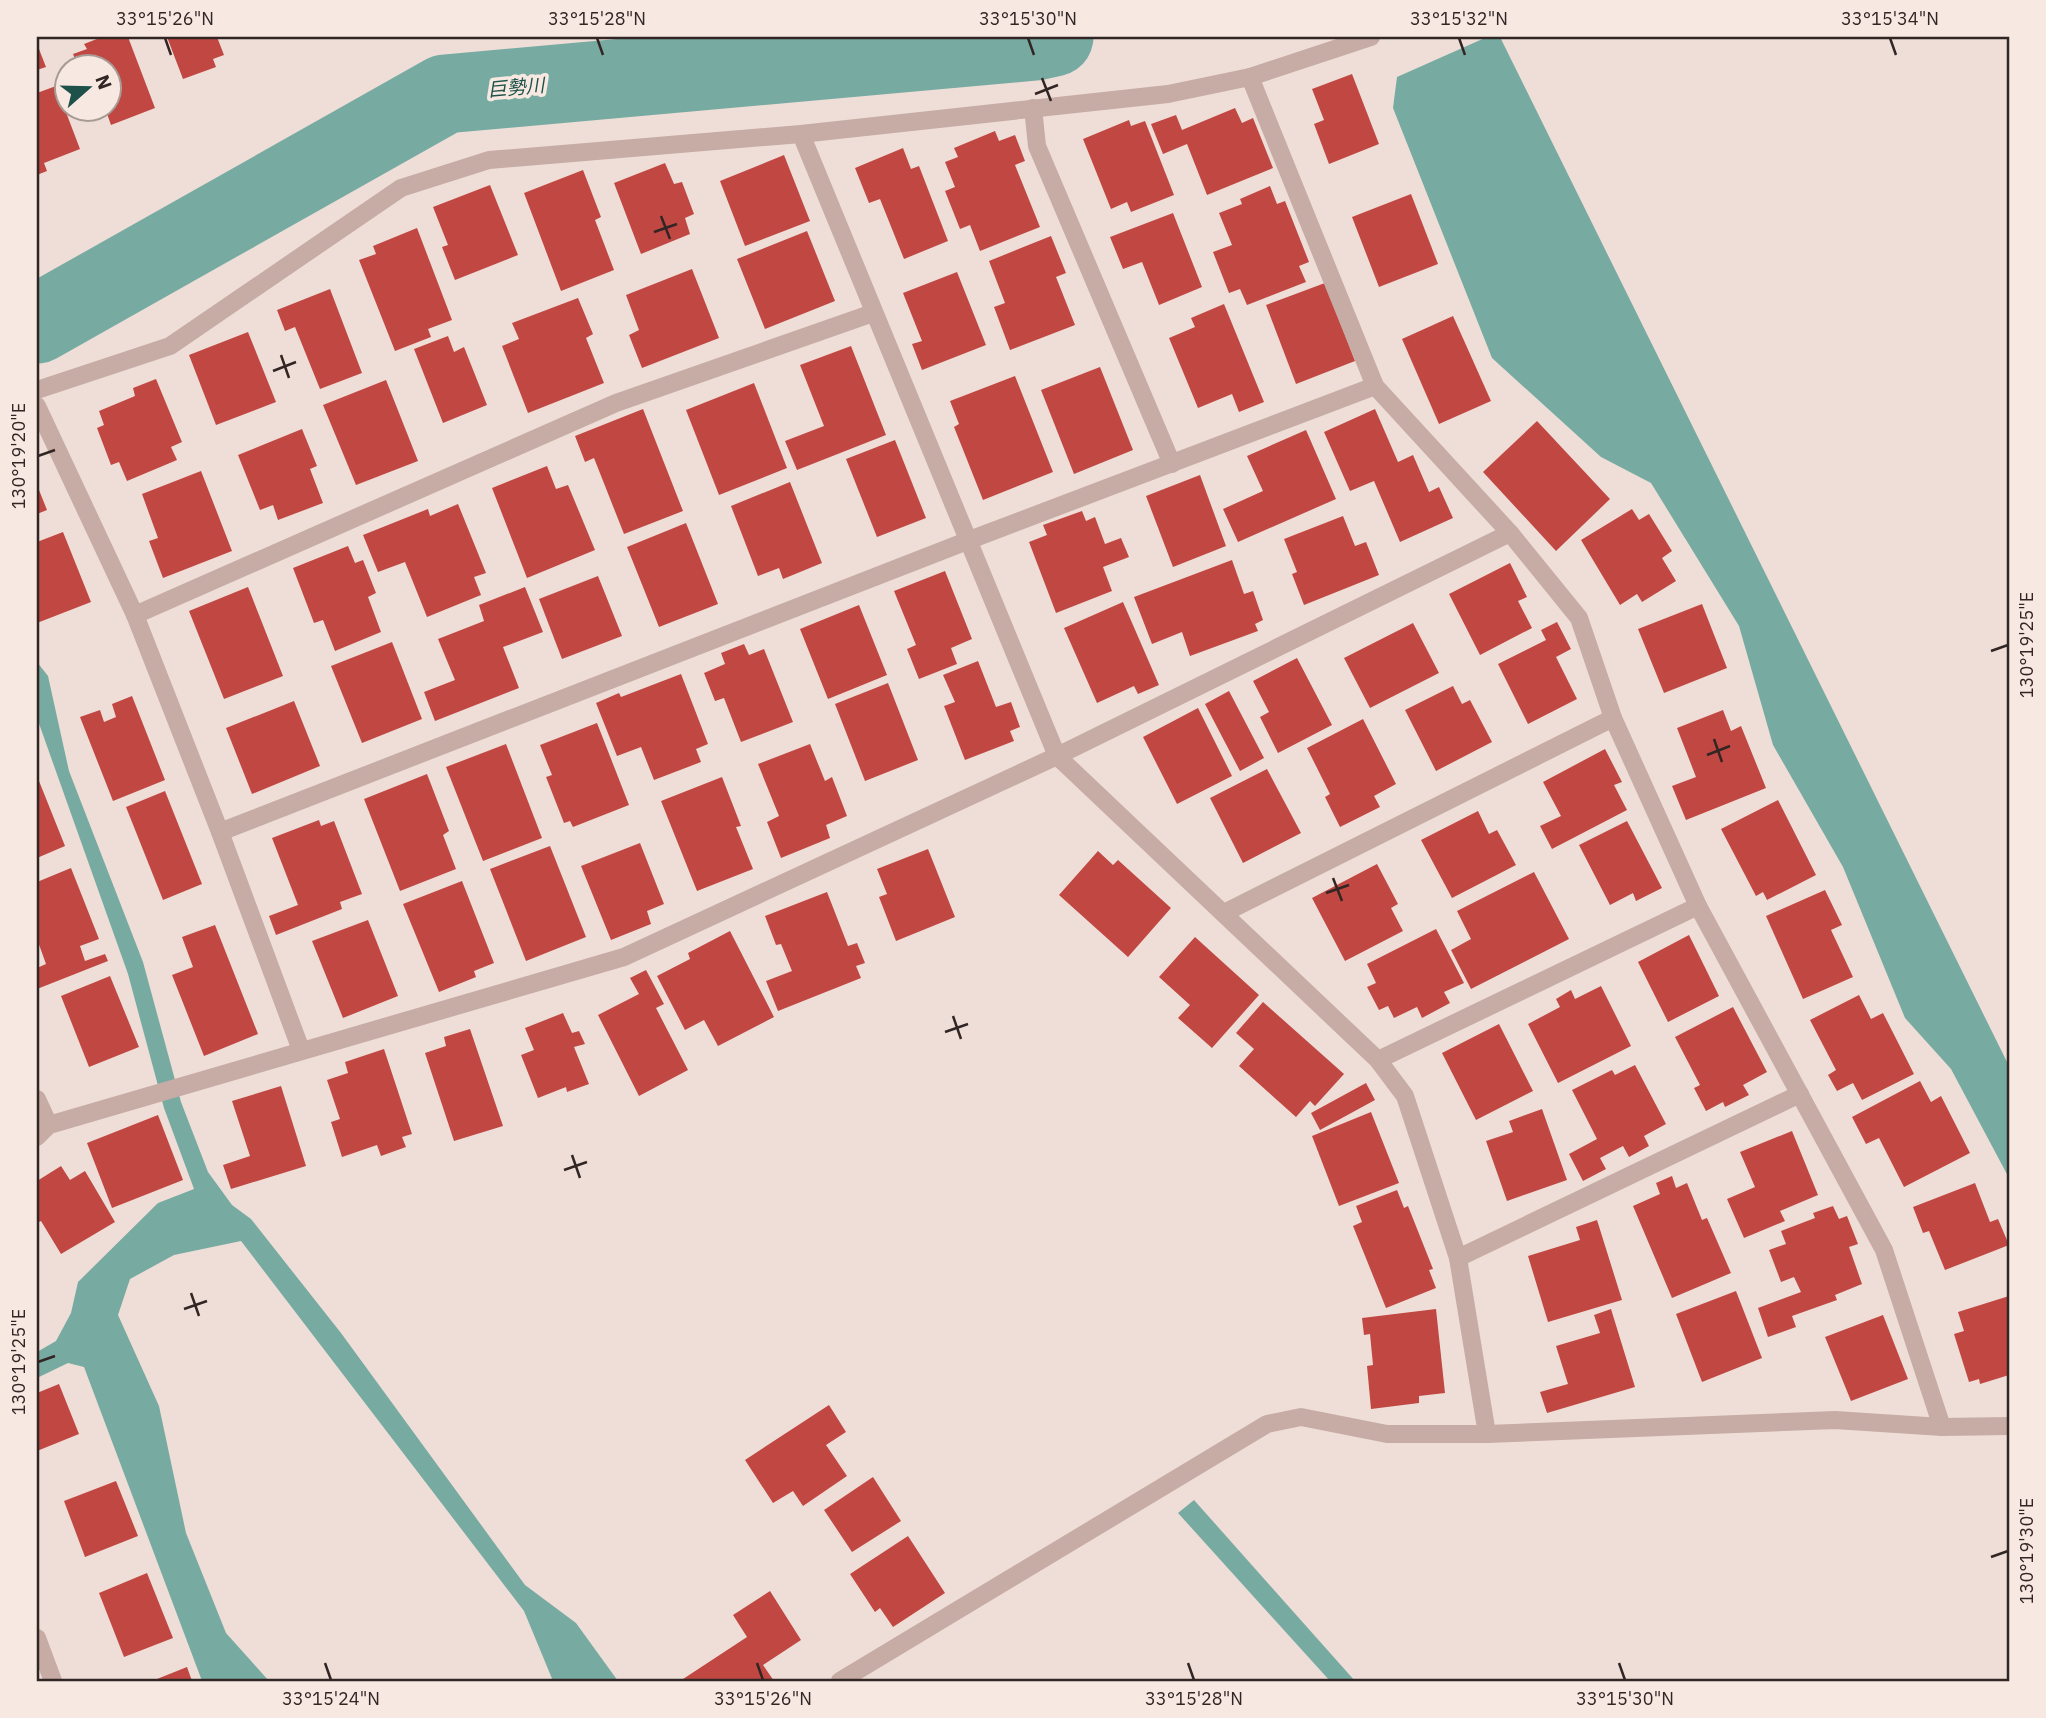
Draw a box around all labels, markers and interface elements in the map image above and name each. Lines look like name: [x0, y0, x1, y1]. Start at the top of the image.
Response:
text: 33°15'26"N: [116, 7, 214, 30]
text: 33°15'28"N: [548, 7, 646, 30]
text: 33°15'30"N: [979, 7, 1077, 30]
text: 33°15'32"N: [1410, 7, 1508, 30]
text: 33°15'34"N: [1841, 7, 1939, 30]
north arrow: [52, 52, 122, 122]
text: N: [90, 72, 118, 93]
water label: 巨勢川: [487, 72, 547, 101]
text: 130°19'20"E: [7, 403, 30, 509]
text: 130°19'25"E: [2015, 592, 2038, 698]
text: 130°19'25"E: [7, 1309, 30, 1415]
text: 130°19'30"E: [2015, 1498, 2038, 1604]
text: 33°15'24"N: [282, 1687, 380, 1710]
text: 33°15'26"N: [714, 1687, 812, 1710]
text: 33°15'28"N: [1145, 1687, 1243, 1710]
text: 33°15'30"N: [1576, 1687, 1674, 1710]

